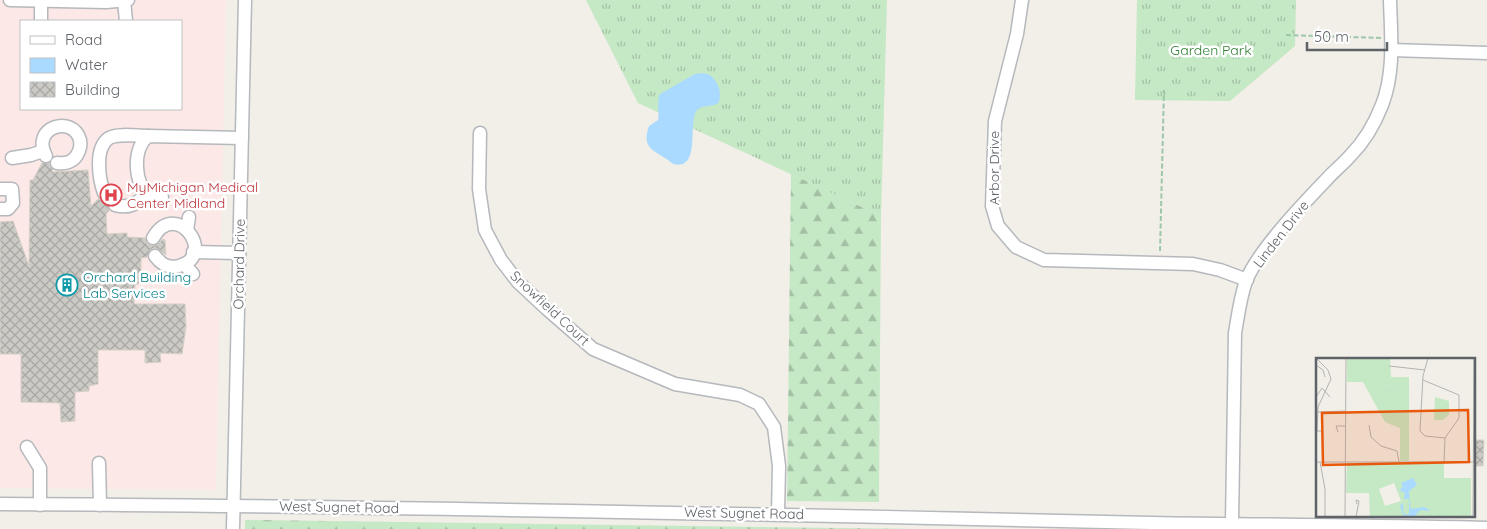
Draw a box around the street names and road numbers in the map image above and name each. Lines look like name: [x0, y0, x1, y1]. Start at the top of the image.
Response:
street label: Arbor Drive: [985, 131, 1003, 205]
street label: Linden Drive: [1249, 197, 1313, 271]
street label: Orchard Drive: [229, 218, 249, 309]
street label: Snowfield Court: [507, 267, 594, 350]
street label: West Sugnet Road: [279, 497, 399, 517]
street label: West Sugnet Road: [684, 503, 804, 523]

